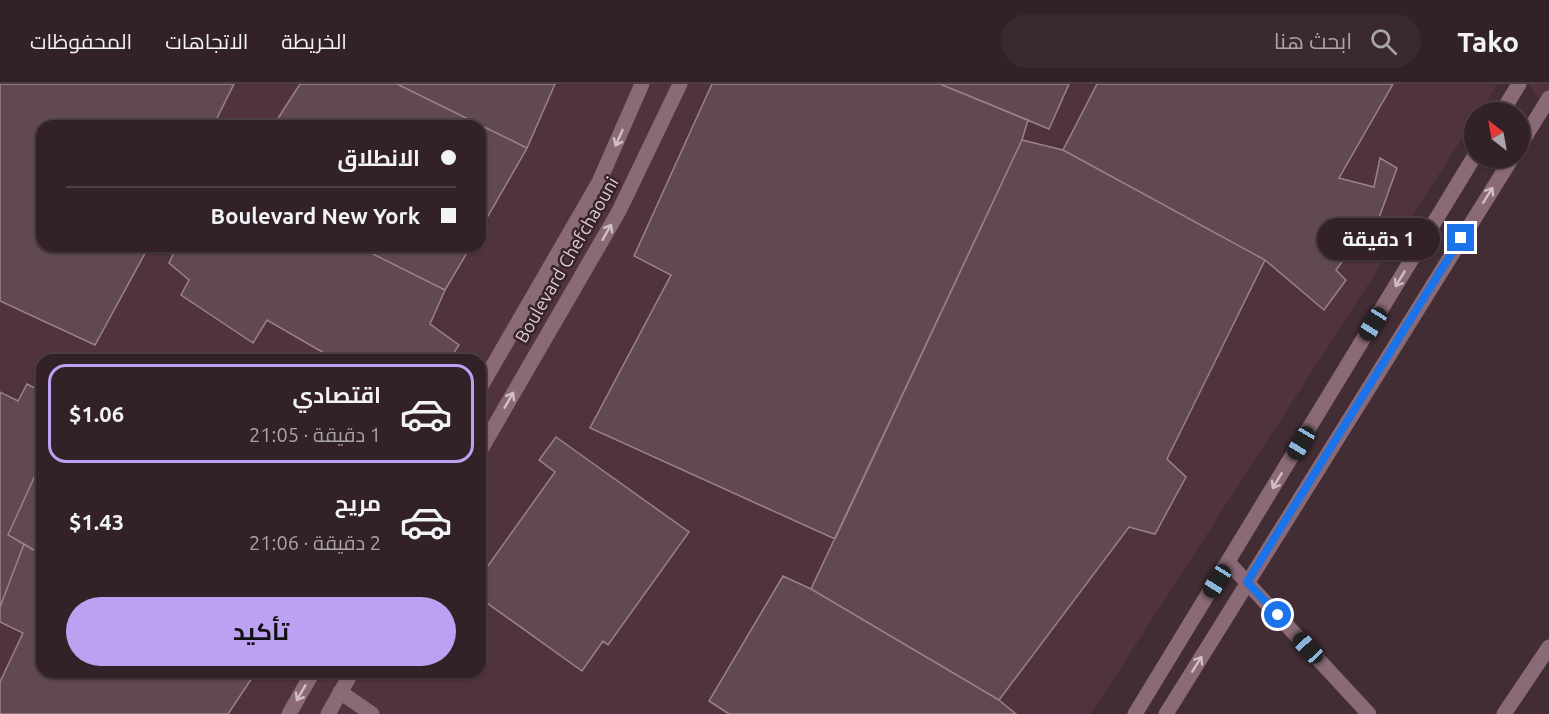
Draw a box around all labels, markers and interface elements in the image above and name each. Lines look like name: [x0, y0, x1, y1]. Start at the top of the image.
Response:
search box: [1001, 14, 1421, 68]
icon: search: [1367, 25, 1400, 58]
text: Tako: [1457, 26, 1519, 57]
text: ابحث هنا: [1274, 28, 1352, 53]
text: المحفوظات: [30, 29, 132, 53]
text: الاتجاهات: [165, 29, 248, 53]
text: الخريطة: [281, 29, 347, 53]
north arrow: [1464, 102, 1530, 168]
map controls: [1464, 102, 1530, 168]
one-way arrow: [612, 128, 624, 146]
text: الانطلاق: [337, 145, 420, 170]
street label: Boulevard Chefchaouni: [511, 173, 622, 346]
one-way arrow: [1483, 187, 1495, 204]
text: Boulevard New York: [211, 203, 420, 228]
callout: 1 دقيقة: [1317, 217, 1440, 259]
one-way arrow: [601, 224, 613, 241]
route end: [1447, 224, 1474, 251]
text: 1 دقيقة: [1342, 227, 1415, 250]
one-way arrow: [1394, 270, 1406, 287]
car: [1356, 304, 1390, 344]
text: اقتصادي: [292, 382, 381, 407]
icon: car: [399, 387, 453, 441]
one-way arrow: [504, 392, 516, 409]
text: $1.06: [69, 401, 124, 426]
text: 1 دقيقة · 21:05: [249, 423, 381, 446]
car: [1284, 423, 1318, 463]
one-way arrow: [1271, 472, 1283, 489]
text: مريح: [335, 490, 381, 515]
icon: car: [399, 495, 453, 549]
text: $1.43: [69, 509, 124, 534]
text: 2 دقيقة · 21:06: [249, 531, 381, 554]
car: [1200, 561, 1234, 601]
button: تأكيد: [66, 597, 456, 666]
route start: [1264, 601, 1291, 628]
car: [1289, 629, 1327, 667]
one-way arrow: [1191, 656, 1203, 673]
one-way arrow: [295, 684, 307, 701]

